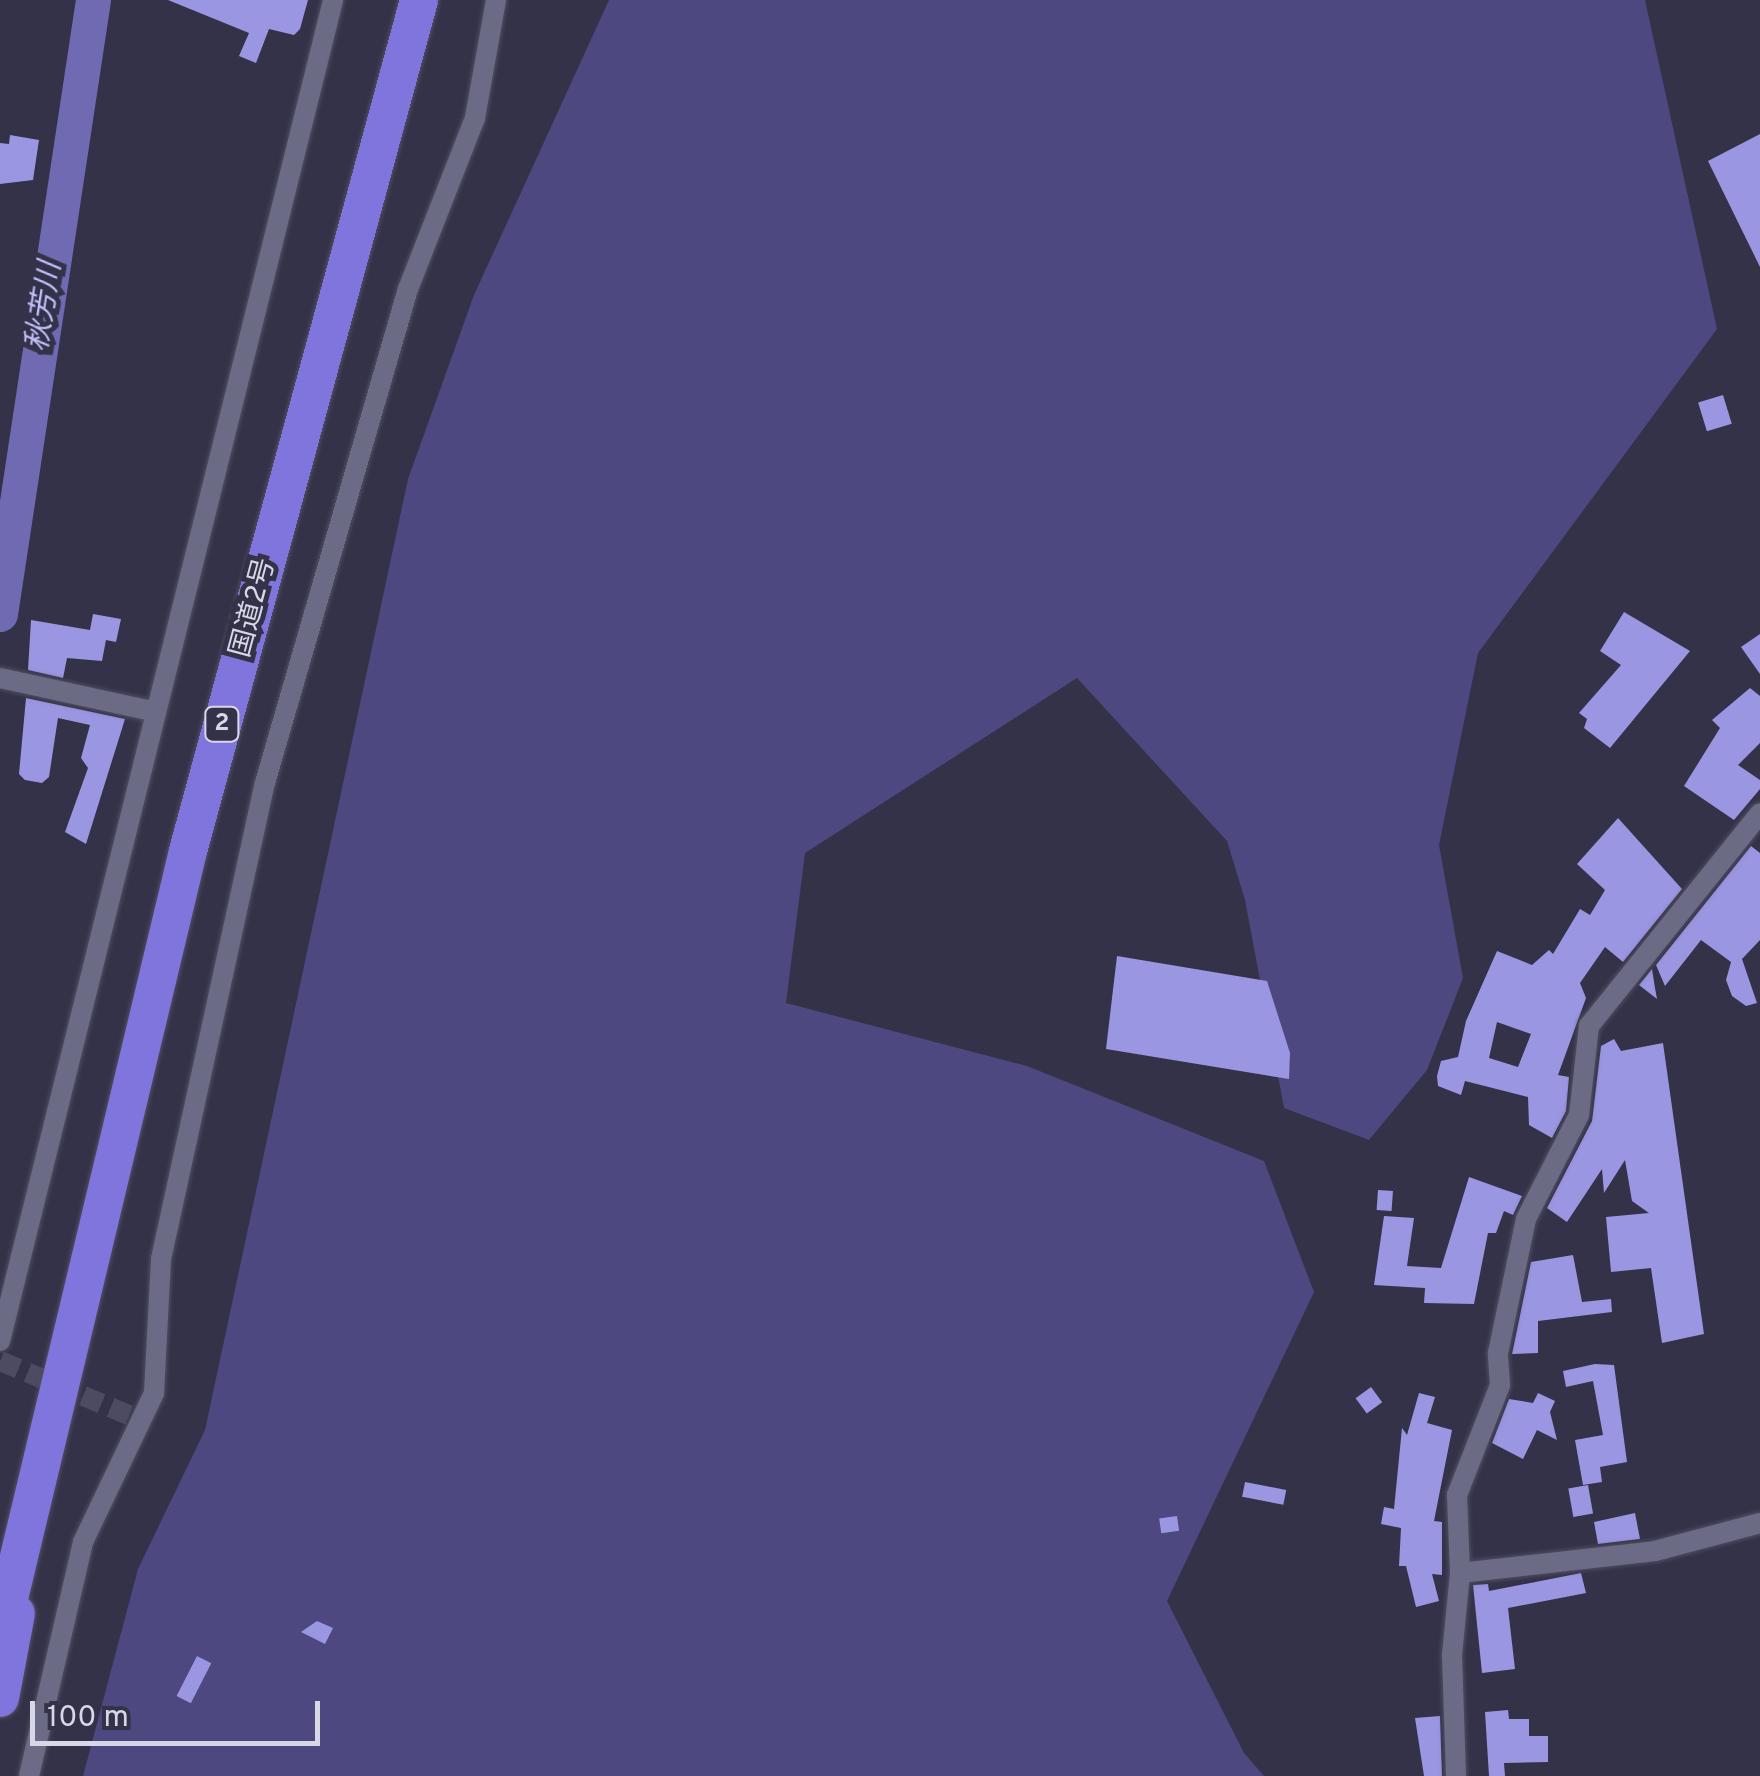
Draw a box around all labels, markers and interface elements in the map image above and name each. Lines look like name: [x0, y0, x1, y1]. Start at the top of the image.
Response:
water label: 秋芳川: [21, 260, 71, 354]
street label: 国道2号: [225, 555, 283, 661]
road number: 2: [202, 704, 242, 744]
scale bar: [35, 1681, 325, 1743]
text: 100 m: [47, 1700, 129, 1737]

